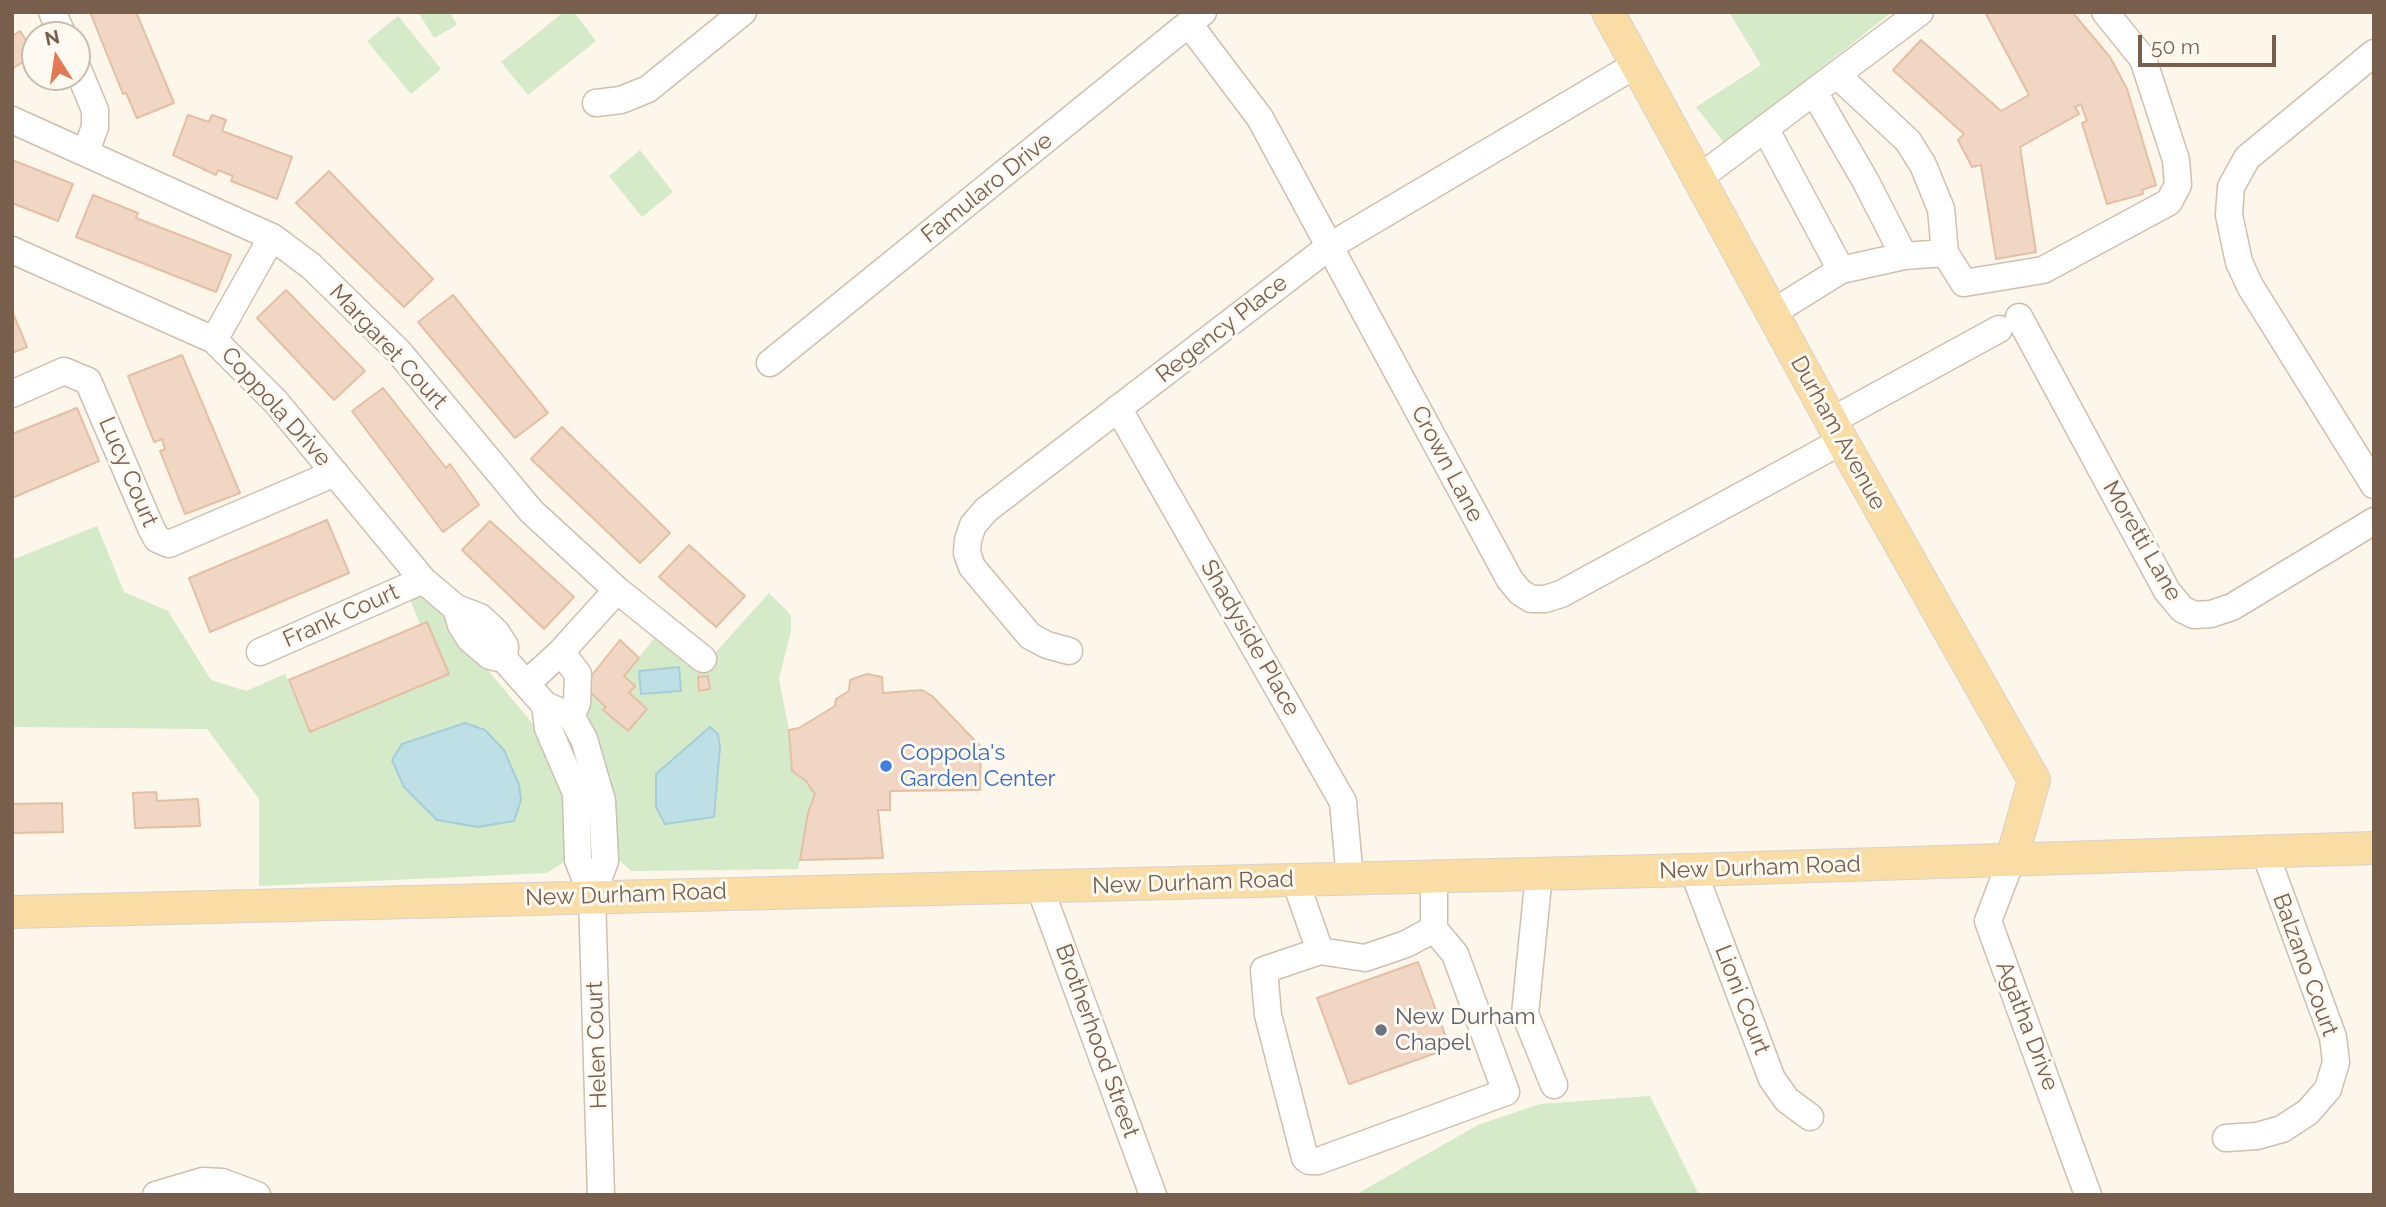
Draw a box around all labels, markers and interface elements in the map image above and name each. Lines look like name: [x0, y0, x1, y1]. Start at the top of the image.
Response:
north arrow: [21, 21, 91, 91]
scale bar: [2141, 21, 2279, 65]
text: N: [43, 25, 61, 50]
text: 50 m: [2151, 34, 2200, 59]
street label: Famularo Drive: [916, 127, 1058, 249]
street label: Regency Place: [1151, 269, 1293, 389]
street label: Margaret Court: [323, 279, 453, 415]
street label: Coppola Drive: [215, 342, 337, 472]
street label: Durham Avenue: [1784, 351, 1892, 515]
street label: Crown Lane: [1405, 401, 1489, 527]
street label: Lucy Court: [92, 413, 164, 531]
street label: Moretti Lane: [2097, 476, 2187, 606]
street label: Shadyside Place: [1194, 555, 1306, 721]
street label: Frank Court: [279, 578, 403, 654]
place label: Coppola's Garden Center: [900, 739, 1055, 793]
marker: Coppola's Garden Center: [878, 758, 894, 774]
street label: New Durham Road: [1659, 851, 1861, 885]
street label: New Durham Road: [1092, 866, 1294, 900]
street label: New Durham Road: [525, 878, 727, 912]
street label: Balzano Court: [2266, 890, 2344, 1040]
street label: Brotherhood Street: [1049, 940, 1145, 1142]
street label: Lioni Court: [1708, 941, 1776, 1059]
street label: Agatha Drive: [1990, 957, 2064, 1095]
street label: Helen Court: [581, 980, 613, 1110]
place label: New Durham Chapel: [1395, 1003, 1536, 1057]
marker: New Durham Chapel: [1373, 1022, 1389, 1038]

